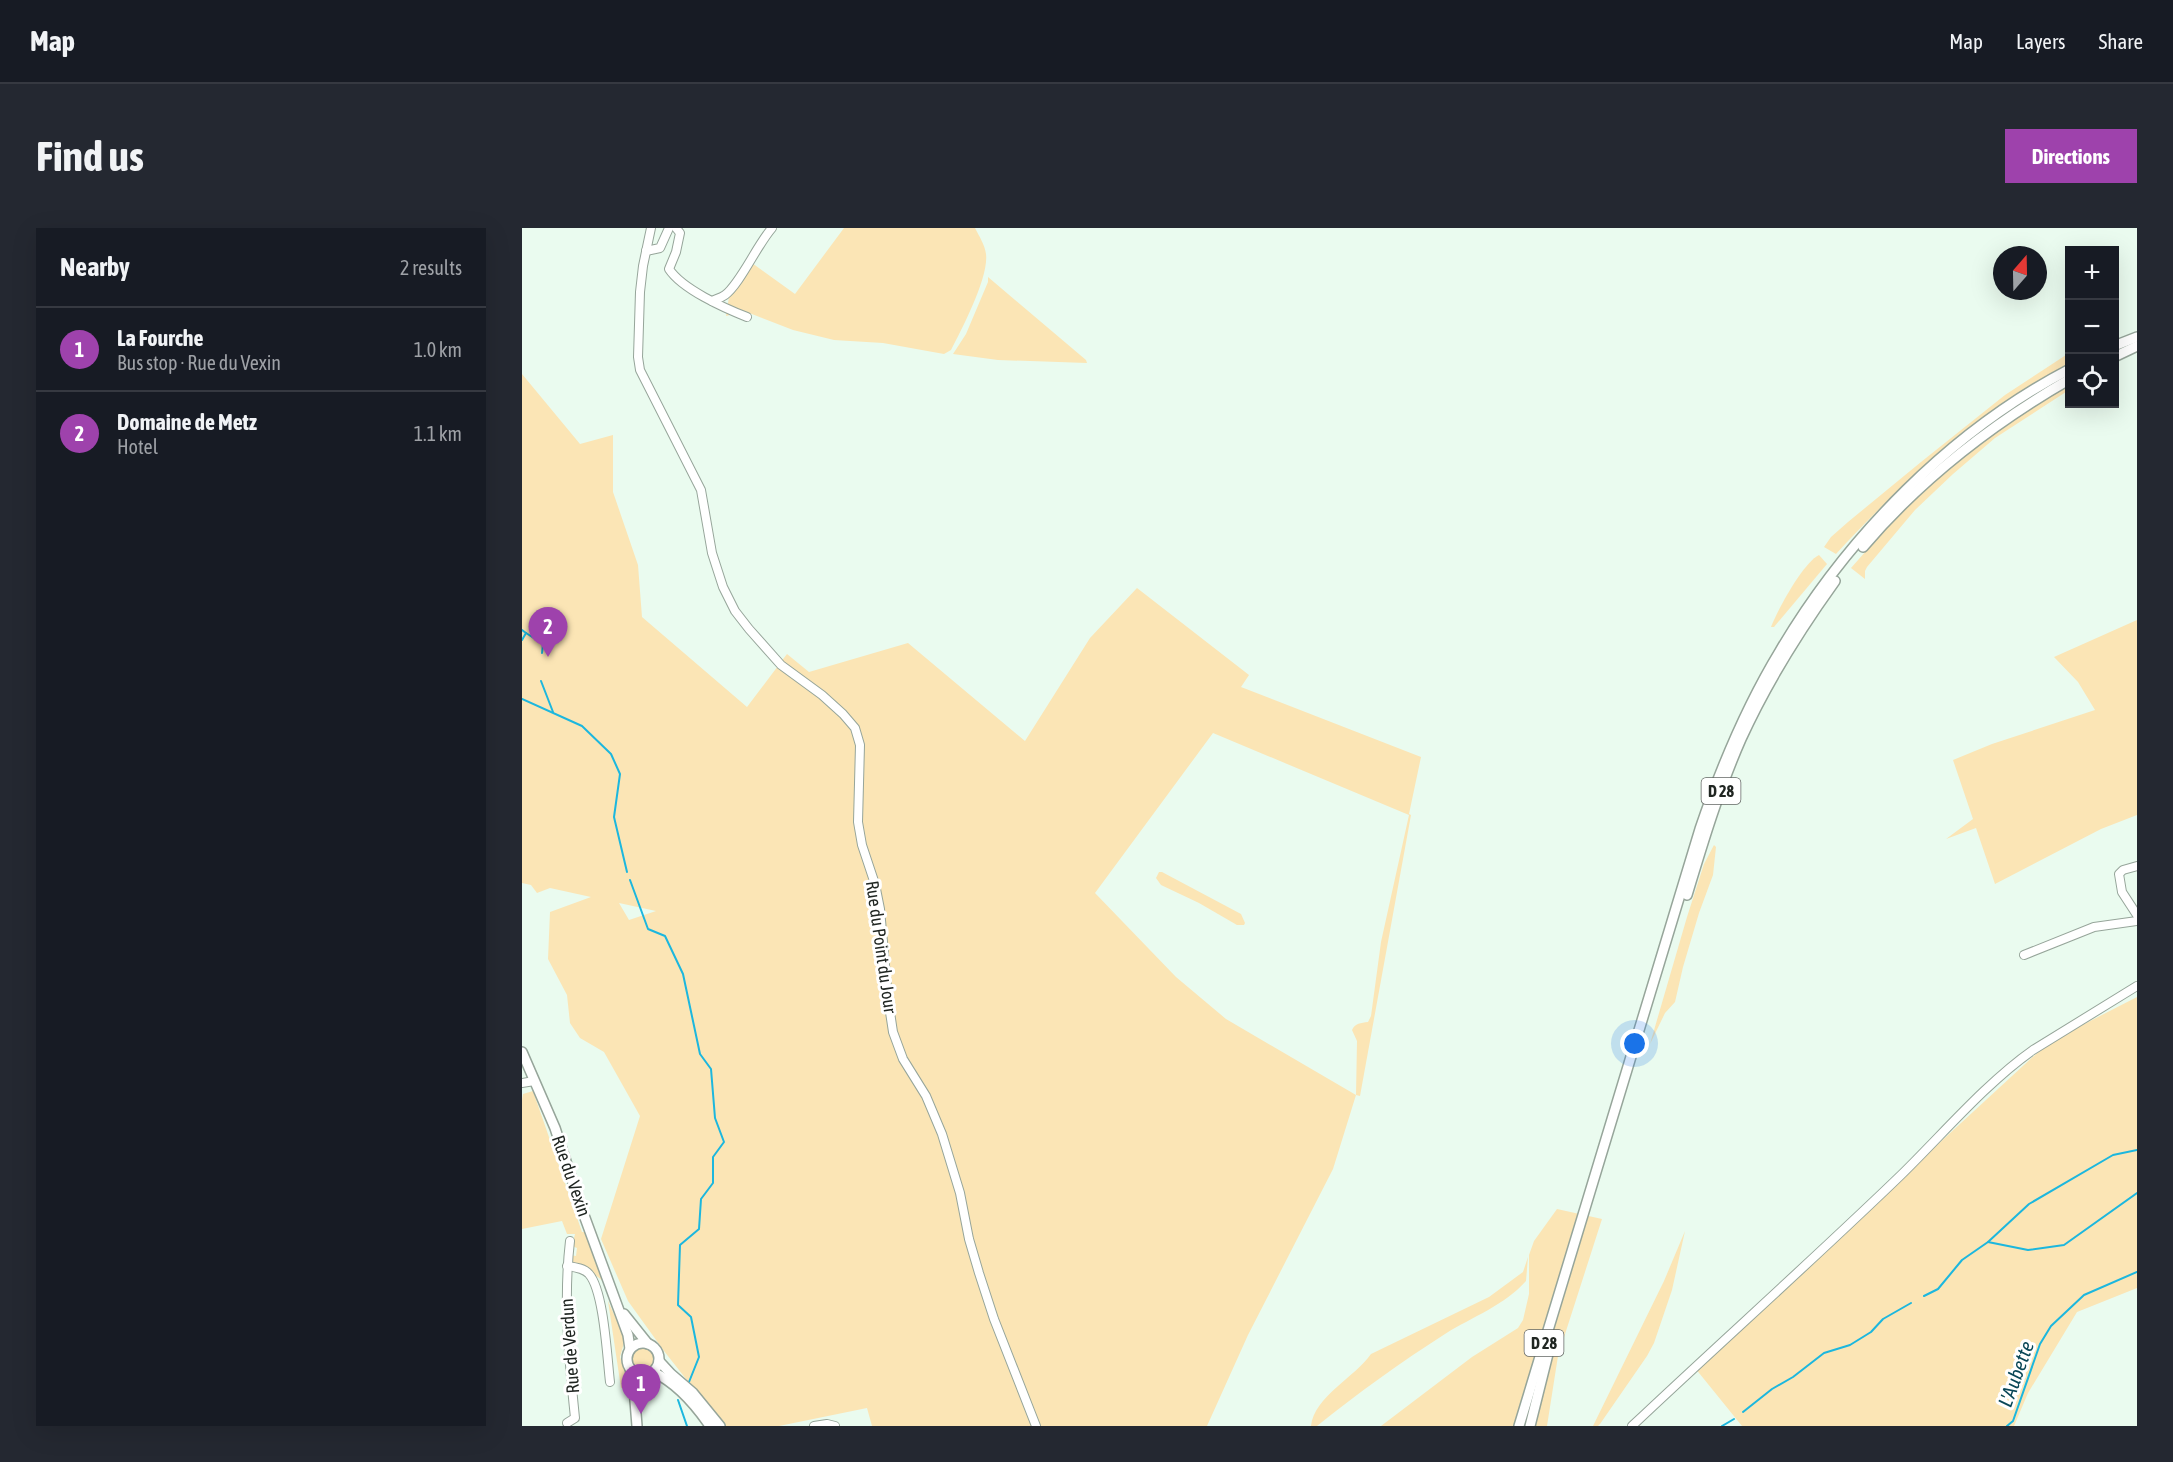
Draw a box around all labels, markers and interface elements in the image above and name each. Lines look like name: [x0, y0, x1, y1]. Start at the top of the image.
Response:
text: Map: [30, 25, 75, 57]
text: Map: [1949, 29, 1983, 53]
text: Layers: [2016, 29, 2066, 53]
text: Share: [2099, 29, 2143, 53]
button: Directions: [2005, 129, 2137, 183]
text: Find us: [36, 132, 144, 180]
north arrow: [1993, 246, 2047, 300]
map controls: [2065, 246, 2119, 408]
button: +: [2065, 246, 2119, 300]
text: Nearby: [60, 252, 130, 282]
text: 2 results: [400, 256, 462, 279]
button: −: [2065, 300, 2119, 354]
text: La Fourche: [117, 325, 203, 351]
text: 1: [75, 338, 84, 361]
text: 1.0 km: [414, 338, 462, 361]
text: Bus stop · Rue du Vexin: [117, 351, 281, 374]
button: locate: [2065, 354, 2119, 408]
text: Domaine de Metz: [117, 409, 257, 435]
text: 2: [75, 422, 84, 445]
text: 1.1 km: [414, 422, 462, 445]
text: Hotel: [117, 435, 158, 458]
pin: 2: [528, 608, 568, 657]
road number: D 28: [1702, 778, 1740, 804]
street label: Rue du Point du Jour: [862, 879, 901, 1015]
your location: [1620, 1029, 1649, 1058]
street label: Rue du Vexin: [548, 1133, 595, 1219]
street label: Rue de Verdun: [556, 1298, 583, 1394]
road number: D 28: [1524, 1330, 1564, 1356]
water label: L'Aubette: [1993, 1338, 2038, 1410]
pin: 1: [622, 1364, 660, 1414]

